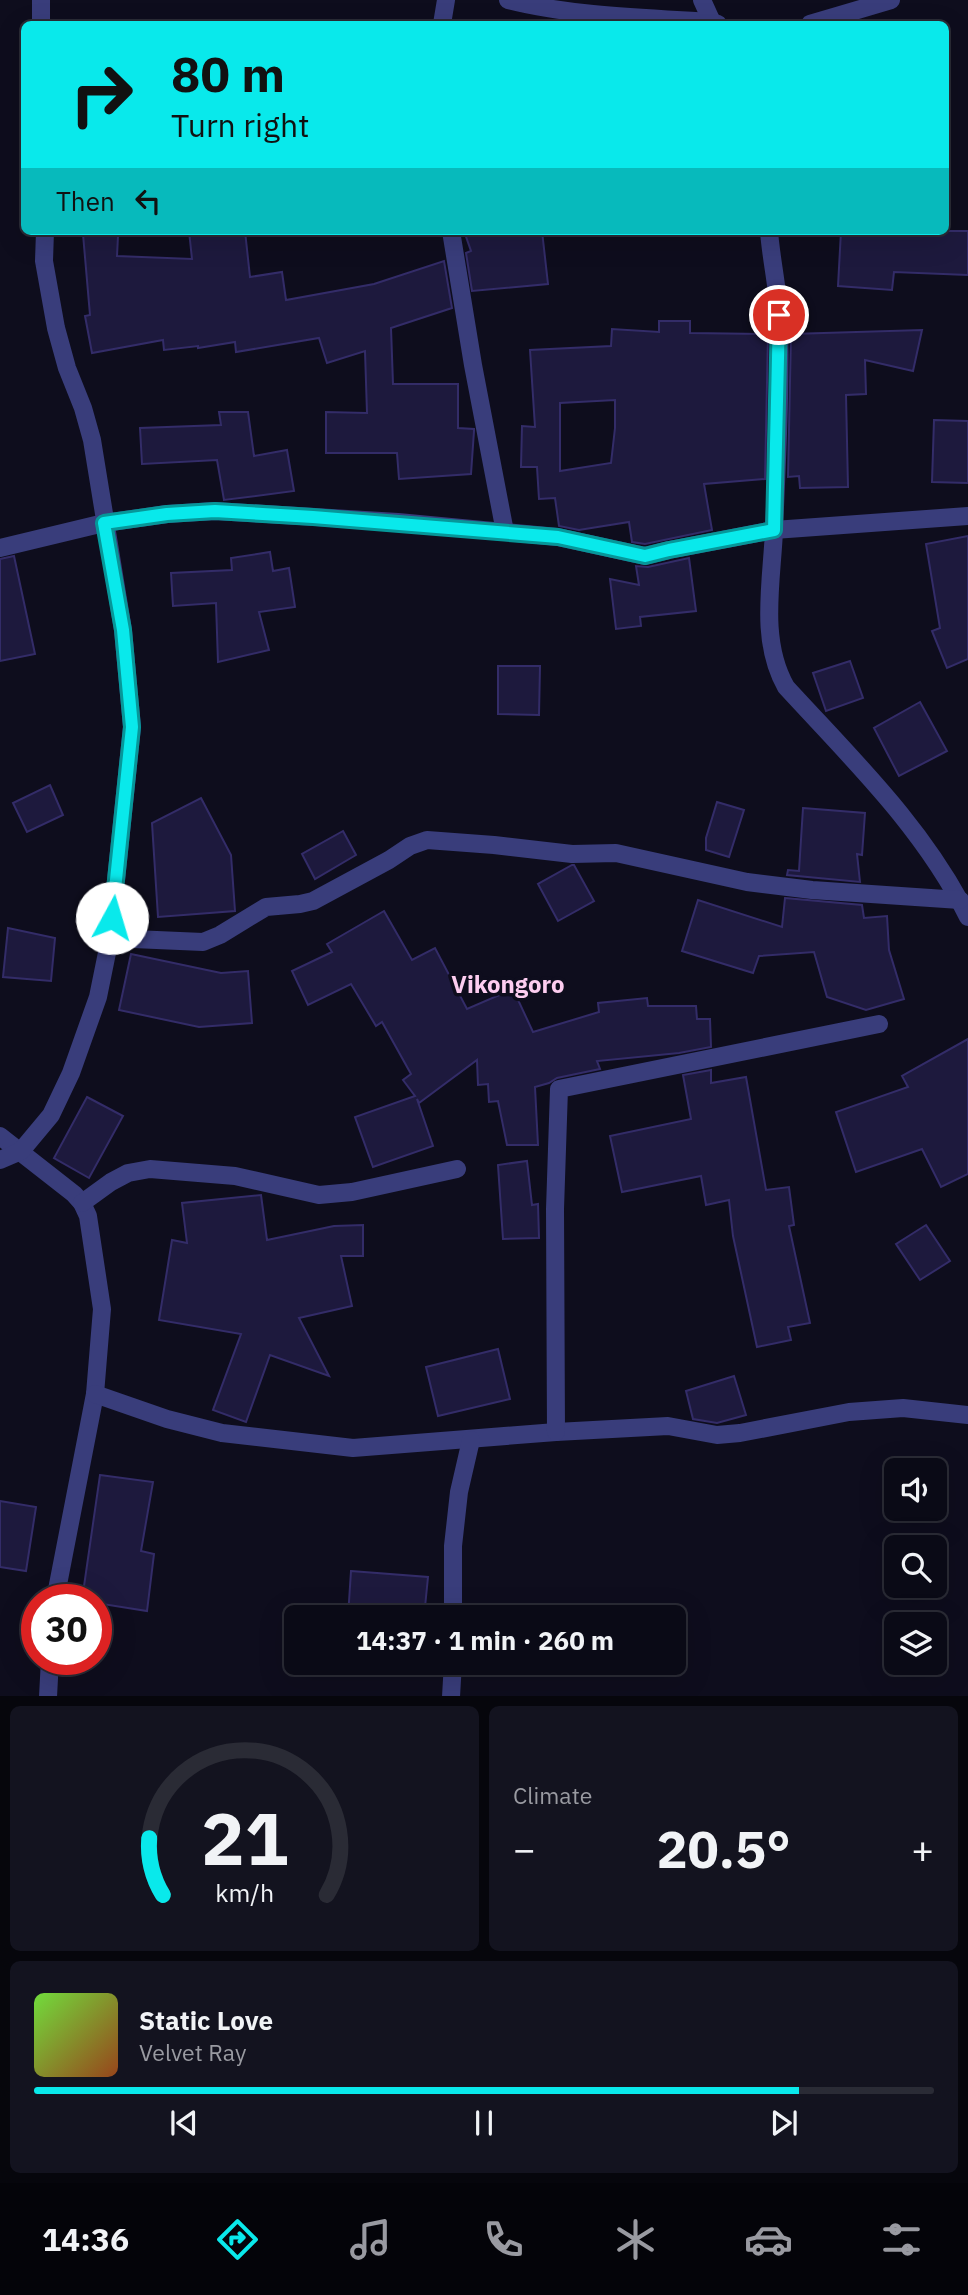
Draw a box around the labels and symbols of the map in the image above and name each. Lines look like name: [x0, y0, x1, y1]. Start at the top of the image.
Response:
pin: [749, 285, 809, 345]
position arrow: [75, 881, 149, 955]
district label: Vikongoro: [451, 968, 565, 1000]
speed limit sign: 30: [21, 1584, 112, 1675]

